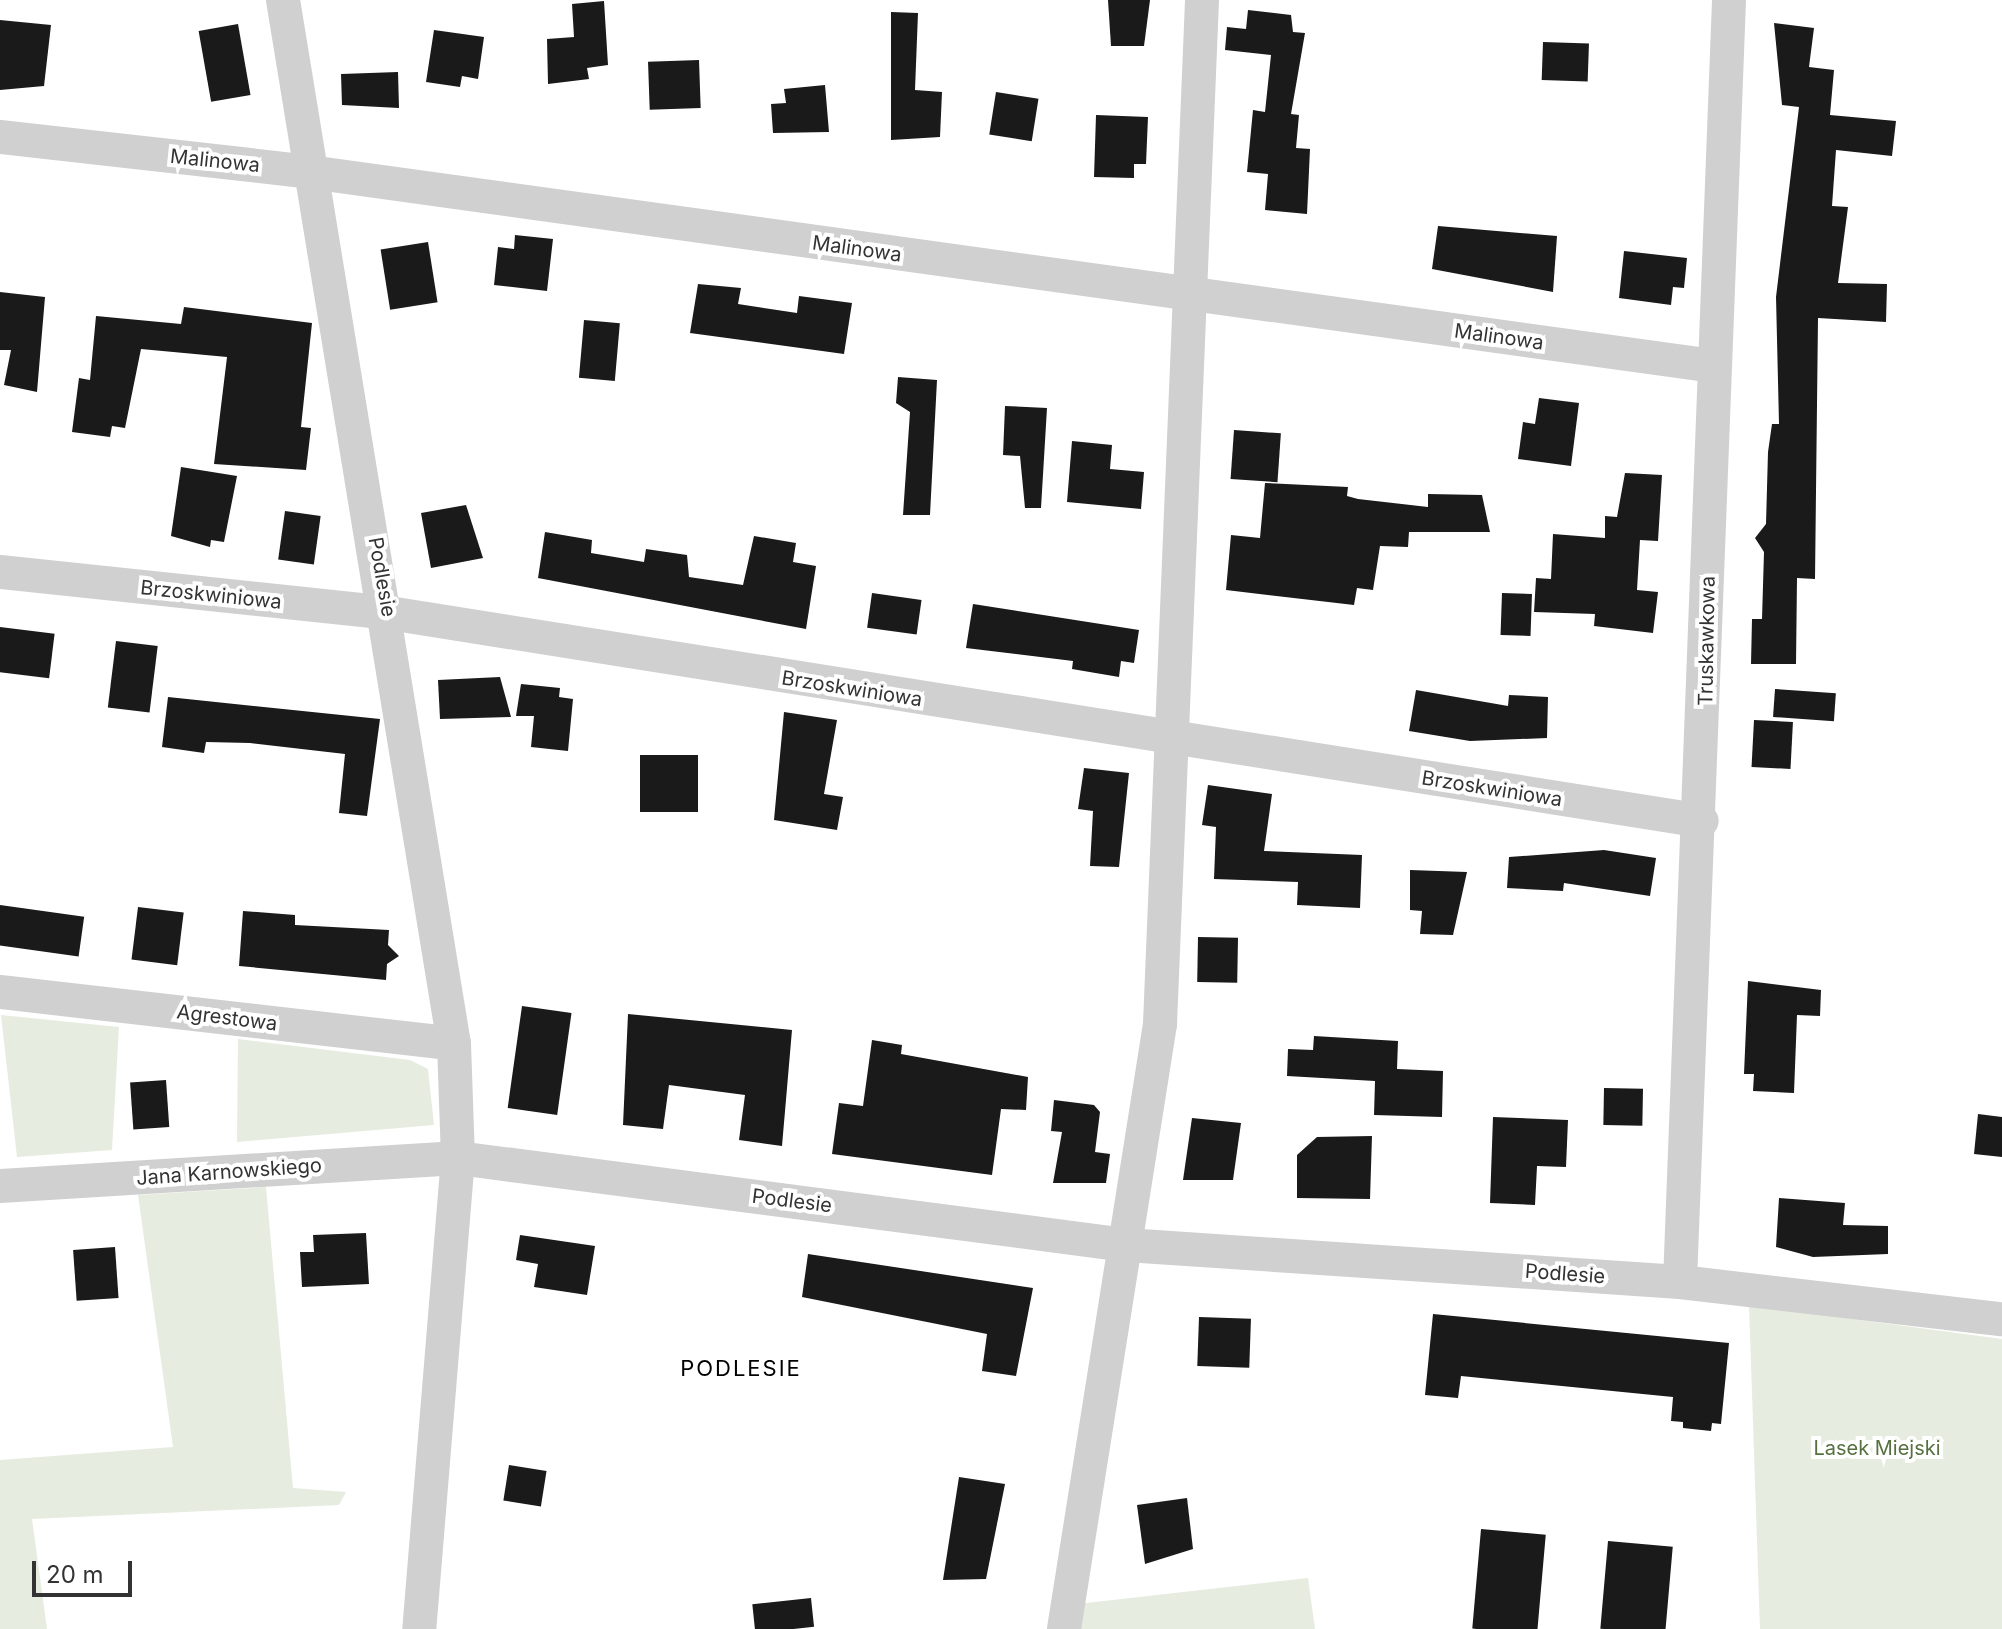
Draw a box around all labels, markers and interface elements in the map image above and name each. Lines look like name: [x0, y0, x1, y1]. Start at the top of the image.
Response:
street label: Malinowa: [169, 144, 261, 178]
street label: Malinowa: [811, 231, 903, 267]
street label: Malinowa: [1453, 319, 1545, 355]
street label: Podlesie: [363, 535, 401, 619]
street label: Brzoskwiniowa: [139, 576, 283, 614]
street label: Truskawkowa: [1694, 576, 1720, 706]
street label: Brzoskwiniowa: [780, 666, 924, 712]
street label: Brzoskwiniowa: [1420, 766, 1564, 812]
street label: Agrestowa: [175, 1000, 279, 1036]
street label: Jana Karnowskiego: [135, 1154, 323, 1190]
street label: Podlesie: [751, 1184, 833, 1218]
street label: Podlesie: [1524, 1259, 1606, 1289]
district label: PODLESIE: [680, 1356, 802, 1382]
park label: Lasek Miejski: [1813, 1436, 1941, 1460]
scale bar: [36, 1545, 136, 1595]
text: 20 m: [46, 1560, 104, 1589]

